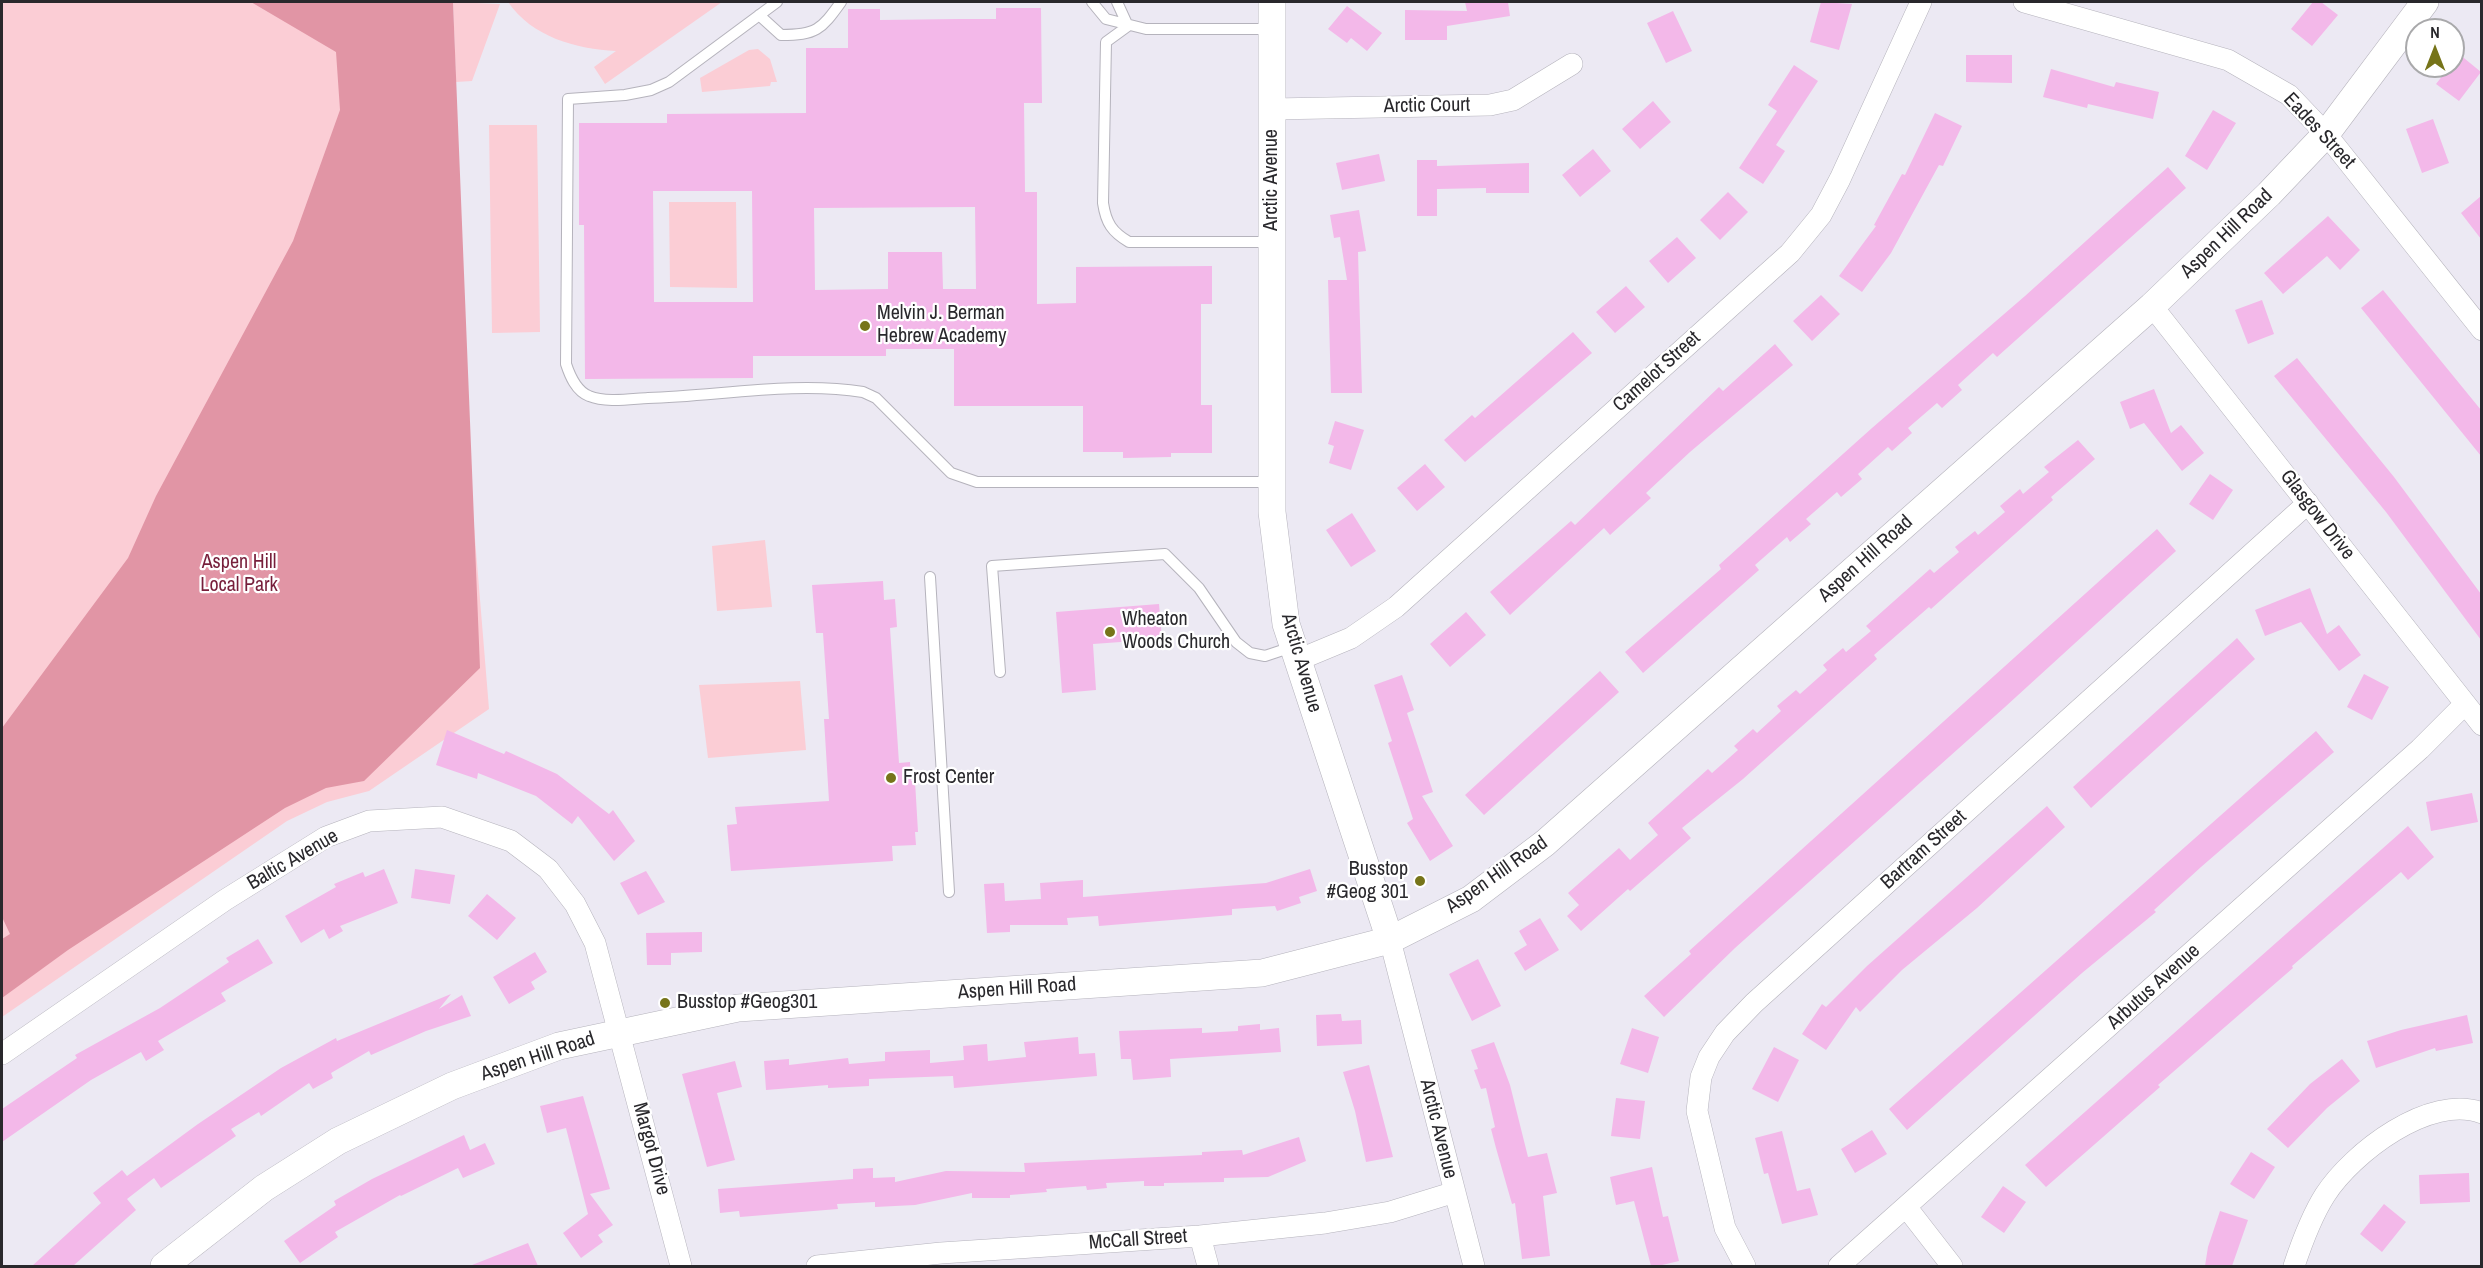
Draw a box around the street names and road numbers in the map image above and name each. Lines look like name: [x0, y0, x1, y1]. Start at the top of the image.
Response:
street label: Eades Street: [2278, 88, 2360, 174]
street label: Arctic Court: [1384, 93, 1470, 119]
street label: Arctic Avenue: [1260, 129, 1284, 231]
street label: Aspen Hill Road: [2176, 184, 2278, 284]
street label: Camelot Street: [1608, 326, 1706, 418]
street label: Glasgow Drive: [2274, 465, 2360, 565]
street label: Aspen Hill Road: [1814, 510, 1918, 608]
street label: Arctic Avenue: [1275, 611, 1327, 715]
street label: Bartram Street: [1876, 805, 1972, 895]
street label: Baltic Avenue: [243, 824, 343, 896]
street label: Aspen Hill Road: [1442, 831, 1552, 919]
street label: Arbutus Avenue: [2103, 939, 2205, 1035]
street label: Aspen Hill Road: [957, 973, 1077, 1005]
street label: Aspen Hill Road: [478, 1027, 598, 1087]
street label: Arctic Avenue: [1414, 1077, 1462, 1181]
street label: Margot Drive: [627, 1100, 675, 1198]
street label: McCall Street: [1088, 1225, 1188, 1255]

